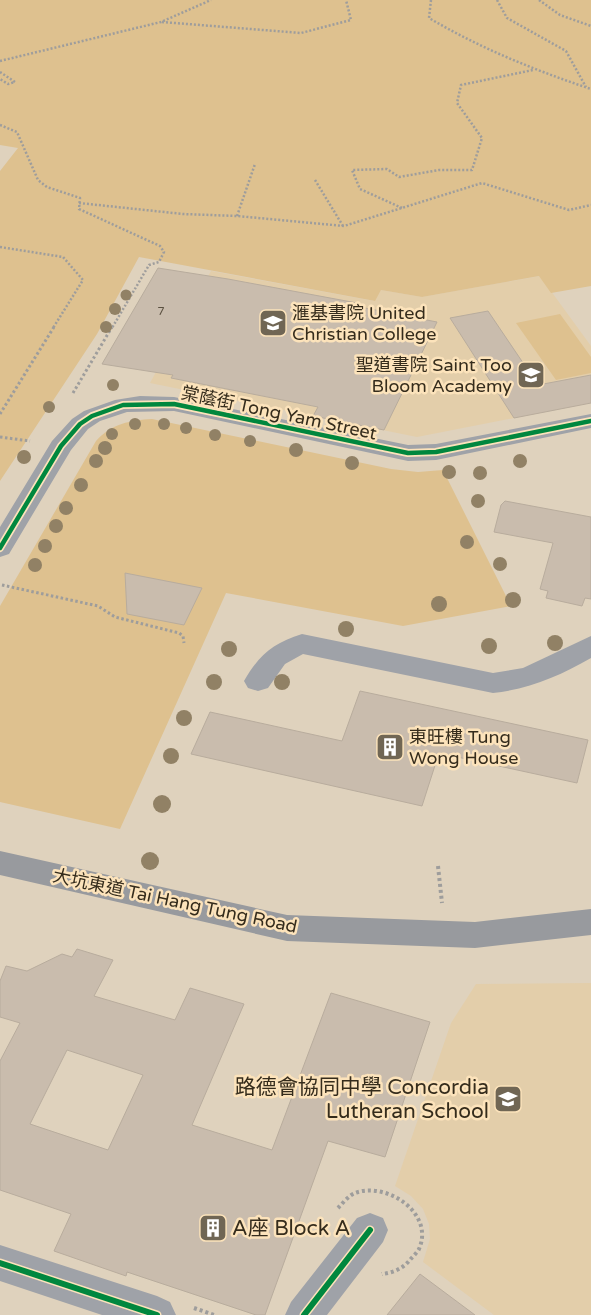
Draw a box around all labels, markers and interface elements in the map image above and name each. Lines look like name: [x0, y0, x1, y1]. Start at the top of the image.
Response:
place label: 滙基書院 United Christian College: [292, 302, 436, 345]
house number: 7: [157, 304, 165, 318]
school or university icon: 滙基書院 United Christian College: [258, 308, 288, 338]
place label: 聖道書院 Saint Too Bloom Academy: [356, 354, 512, 397]
school or university icon: 聖道書院 Saint Too Bloom Academy: [516, 360, 546, 390]
street label: 棠蔭街 Tong Yam Street: [179, 382, 379, 444]
place label: 東旺樓 Tung Wong House: [409, 726, 518, 769]
building icon: 東旺樓 Tung Wong House: [375, 732, 405, 762]
street label: 大坑東道 Tai Hang Tung Road: [51, 864, 299, 938]
place label: 路德會協同中學 Concordia Lutheran School: [235, 1075, 489, 1124]
school or university icon: 路德會協同中學 Concordia Lutheran School: [493, 1084, 523, 1114]
building icon: A座 Block A: [198, 1213, 228, 1243]
place label: A座 Block A: [232, 1216, 350, 1241]

